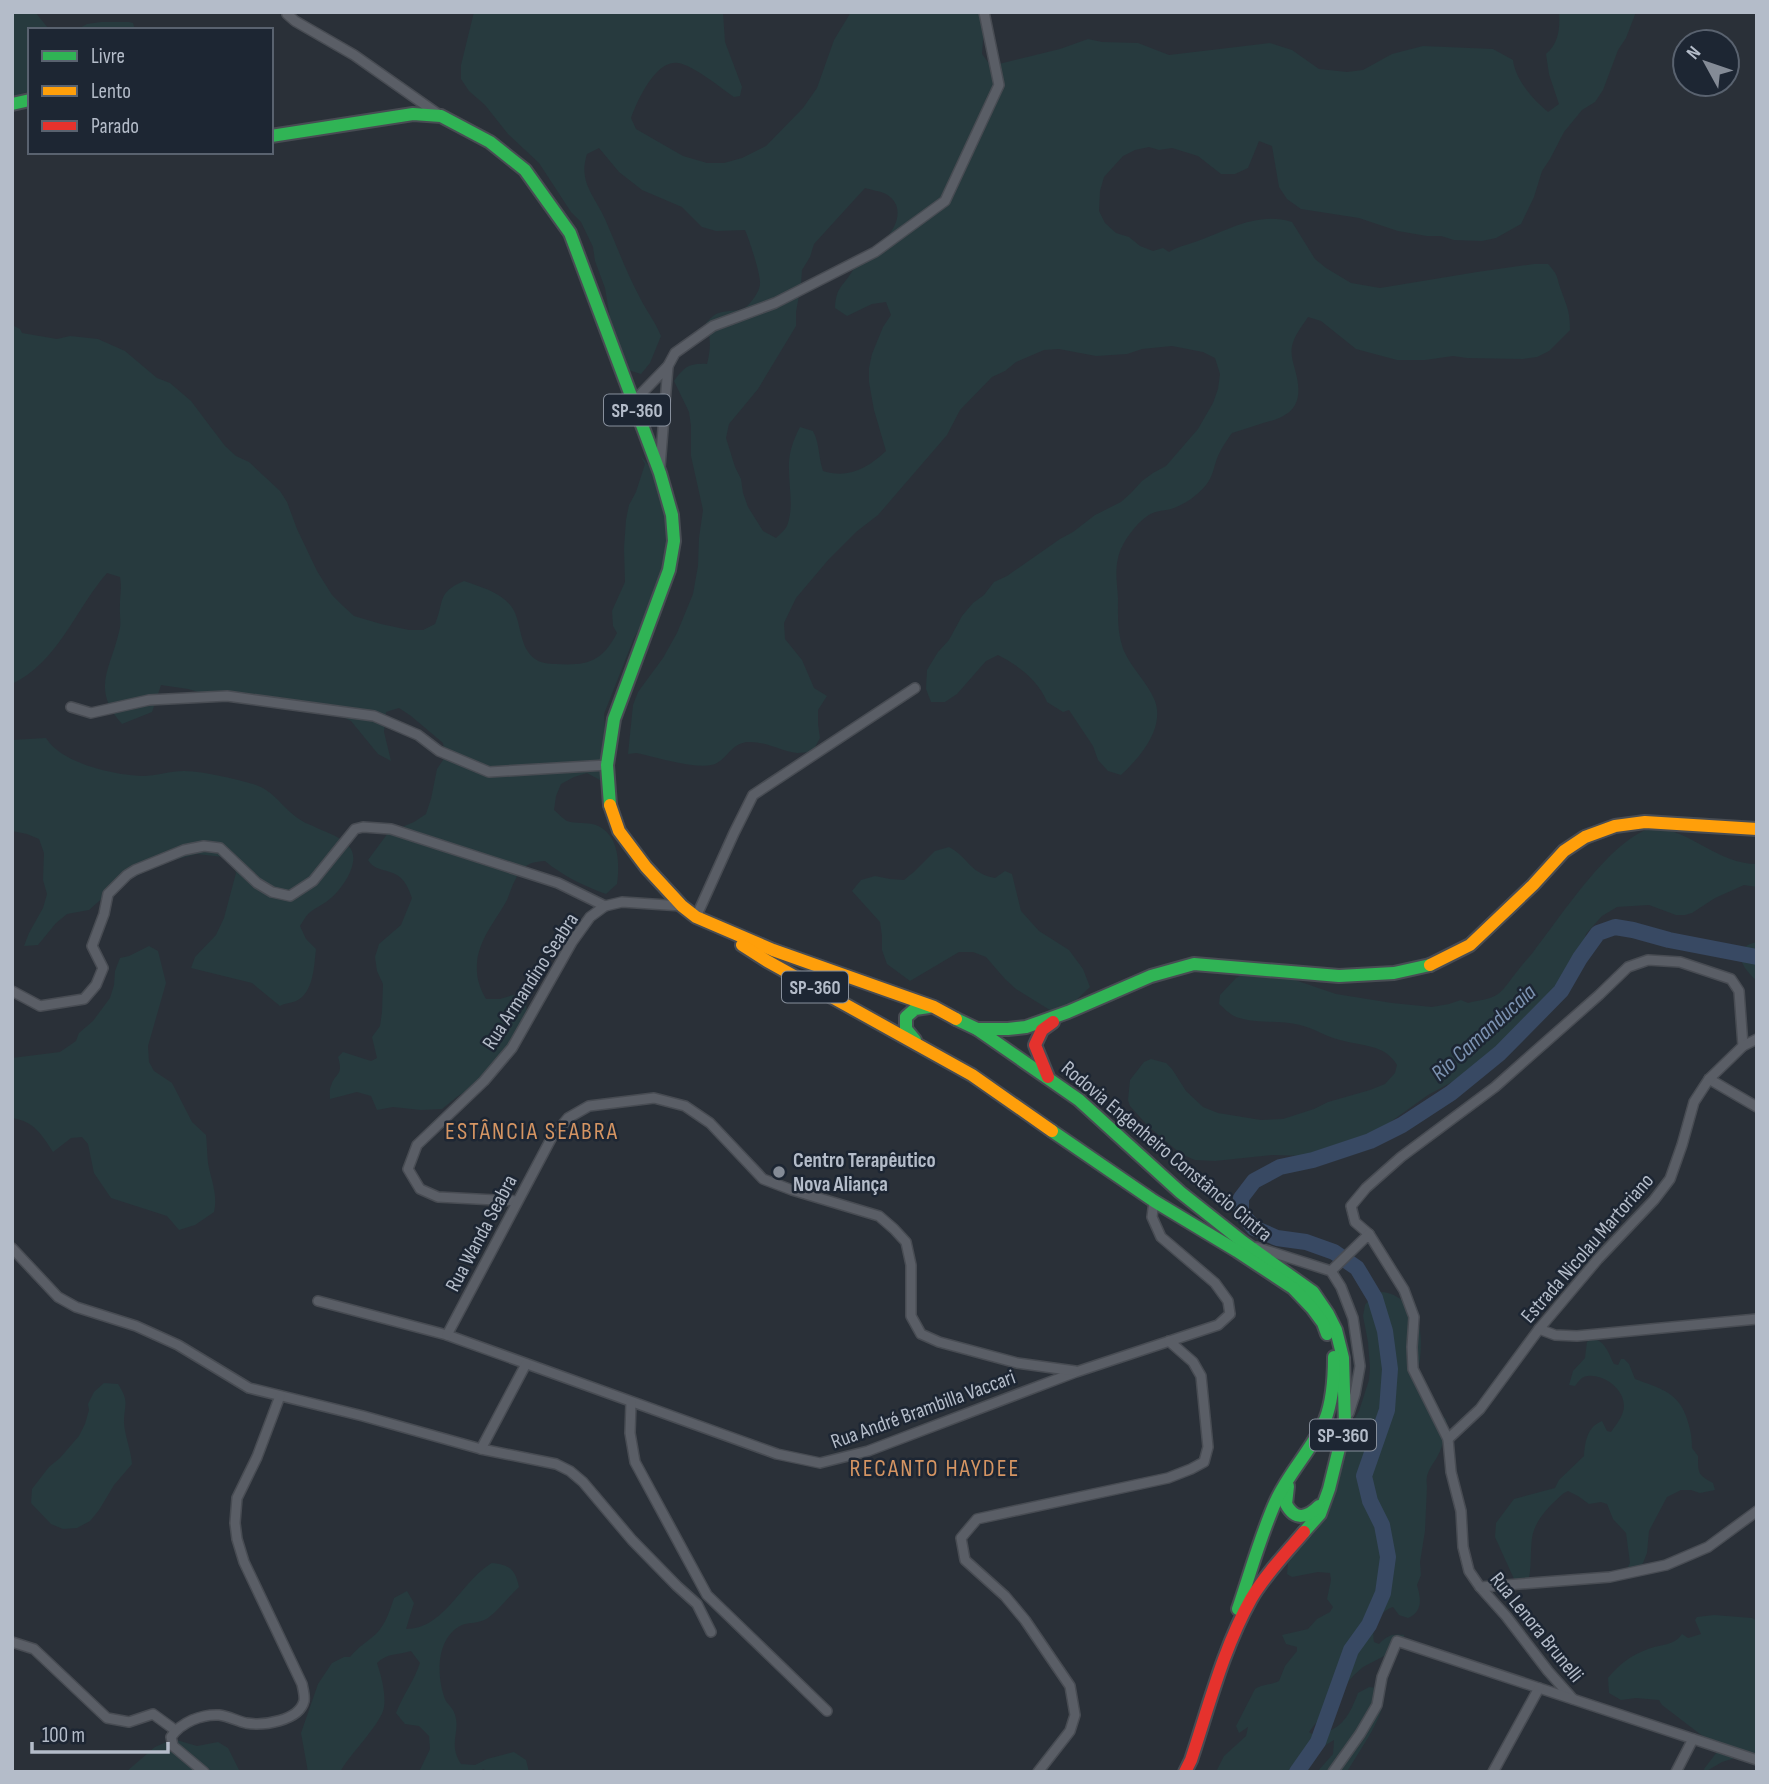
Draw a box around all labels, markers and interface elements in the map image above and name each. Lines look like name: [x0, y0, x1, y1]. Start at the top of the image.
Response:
legend: [28, 28, 273, 154]
north arrow: [1671, 28, 1741, 98]
text: N: [1682, 42, 1706, 64]
text: Livre: [91, 44, 125, 69]
text: Lento: [91, 79, 131, 104]
text: Parado: [91, 114, 139, 139]
road number: SP-360: [604, 394, 670, 426]
street label: Rua Armandino Seabra: [477, 908, 584, 1054]
road number: SP-360: [782, 972, 848, 1002]
water label: Rio Camanducaia: [1425, 978, 1542, 1087]
street label: Rodovia Engenheiro Constâncio Cintra: [1056, 1056, 1277, 1247]
district label: ESTÂNCIA SEABRA: [445, 1117, 619, 1146]
place label: Centro Terapêutico Nova Aliança: [793, 1148, 936, 1197]
marker: Centro Terapêutico Nova Aliança: [771, 1164, 787, 1180]
street label: Estrada Nicolau Martoriano: [1516, 1168, 1659, 1328]
street label: Rua Wanda Seabra: [440, 1171, 523, 1296]
street label: Rua André Brambilla Vaccari: [828, 1364, 1019, 1454]
road number: SP-360: [1310, 1420, 1376, 1450]
district label: RECANTO HAYDEE: [850, 1454, 1020, 1483]
street label: Rua Lenora Brunelli: [1485, 1567, 1589, 1687]
scale bar: [32, 1710, 168, 1754]
text: 100 m: [42, 1723, 85, 1748]

